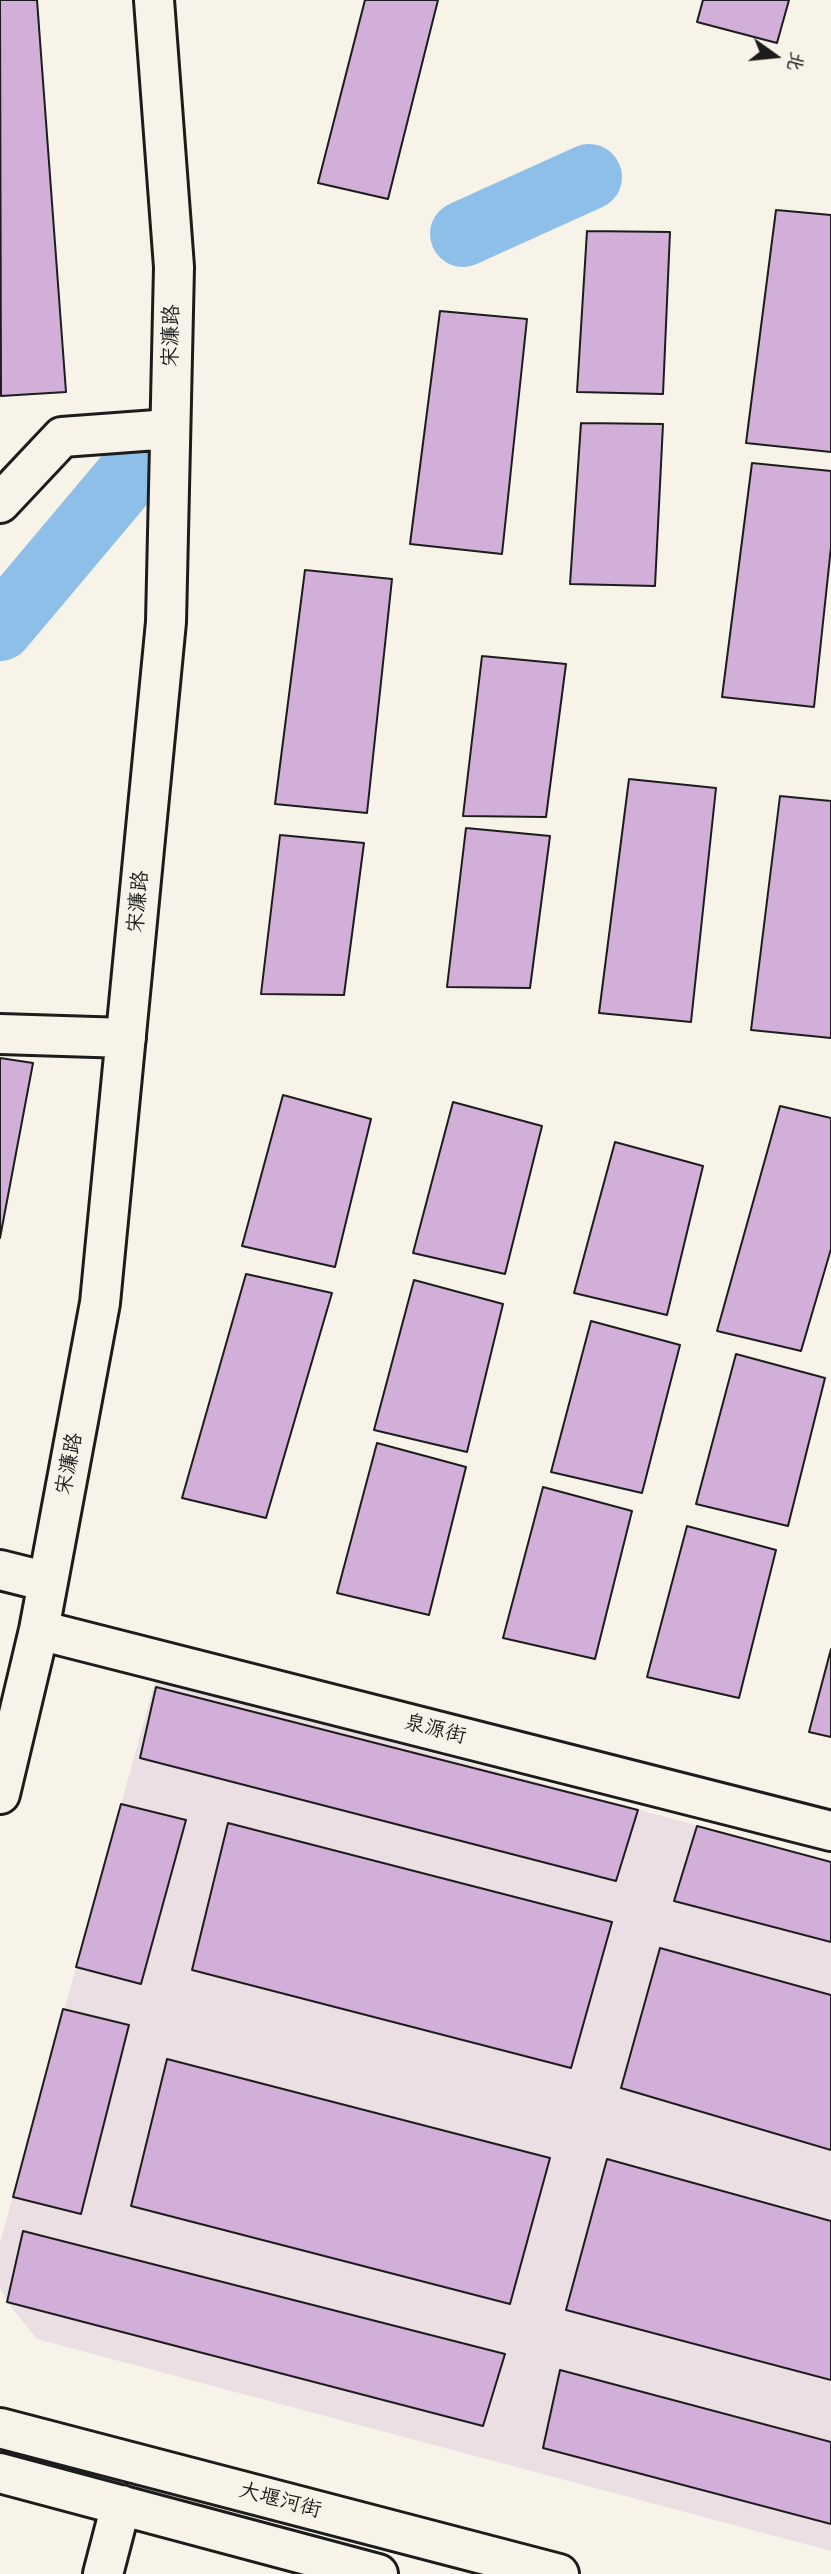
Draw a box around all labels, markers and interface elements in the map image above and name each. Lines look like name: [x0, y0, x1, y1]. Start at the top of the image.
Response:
north arrow: [740, 21, 810, 91]
text: 北: [781, 49, 809, 74]
street label: 宋濂路: [159, 304, 185, 368]
street label: 宋濂路: [124, 870, 154, 934]
street label: 宋濂路: [52, 1431, 88, 1497]
street label: 泉源街: [401, 1710, 469, 1750]
street label: 大堰河街: [236, 2478, 324, 2524]

